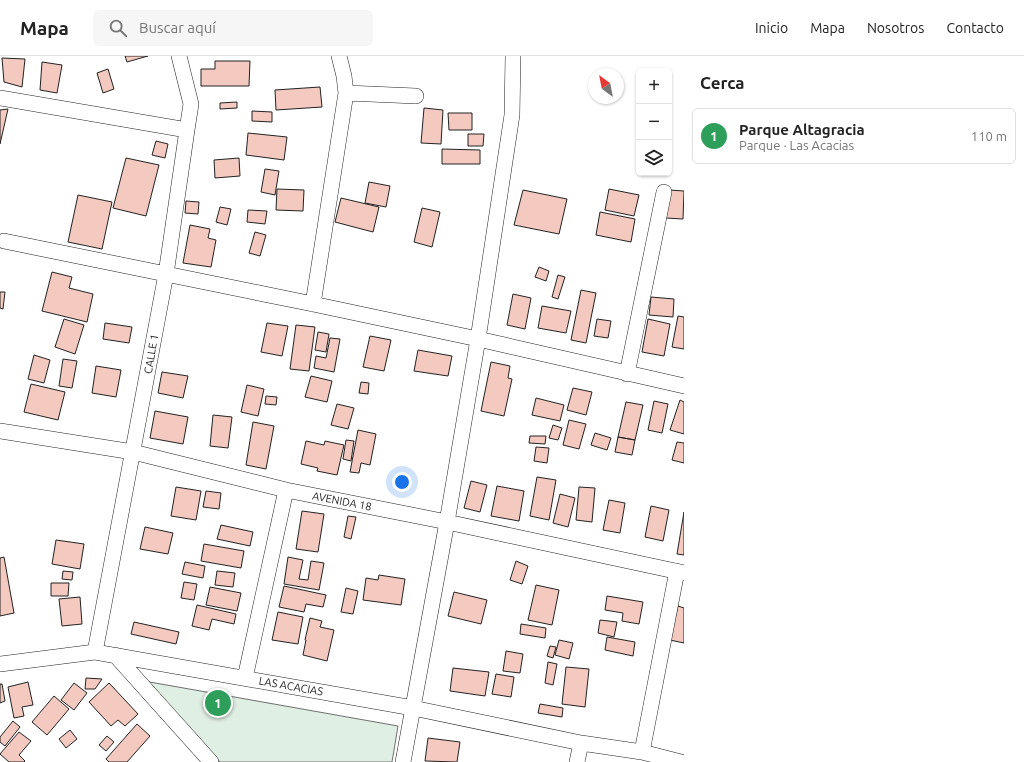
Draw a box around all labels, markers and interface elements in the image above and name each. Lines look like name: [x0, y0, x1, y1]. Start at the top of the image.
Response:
search box: [93, 10, 373, 46]
text: Mapa: [20, 17, 69, 39]
icon: search: [107, 17, 129, 39]
text: Buscar aquí: [139, 19, 216, 36]
text: Inicio: [755, 20, 788, 36]
text: Mapa: [810, 20, 845, 36]
text: Nosotros: [867, 20, 924, 36]
text: Contacto: [946, 20, 1004, 36]
north arrow: [588, 68, 624, 104]
map controls: [636, 68, 672, 176]
button: +: [636, 68, 672, 104]
text: Cerca: [700, 73, 745, 92]
button: −: [636, 104, 672, 140]
text: Parque Altagracia: [739, 121, 865, 138]
text: 1: [710, 129, 718, 143]
text: 110 m: [971, 129, 1007, 143]
text: Parque · Las Acacias: [739, 138, 854, 152]
button: layers: [636, 140, 672, 176]
street label: CALLE 1: [142, 333, 160, 375]
your location: [392, 472, 412, 492]
street label: AVENIDA 18: [311, 489, 373, 513]
street label: LAS ACACIAS: [258, 674, 324, 698]
pin: 1: [205, 688, 231, 718]

